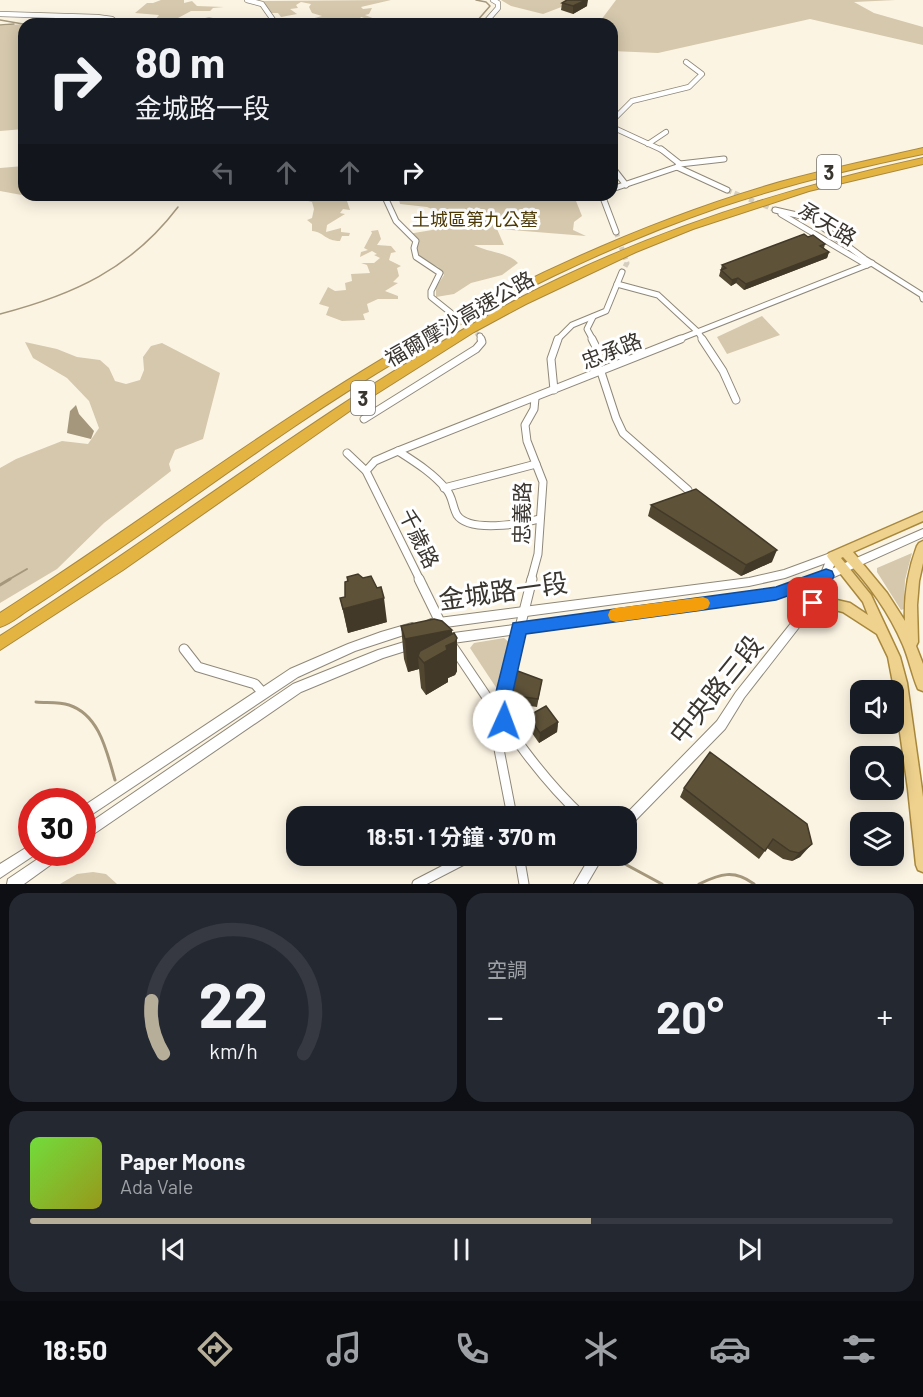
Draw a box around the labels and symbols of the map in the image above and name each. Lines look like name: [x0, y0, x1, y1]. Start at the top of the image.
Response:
road number: 3: [817, 155, 841, 189]
street label: 承天路: [795, 196, 861, 250]
park label: 土城區第九公墓: [412, 208, 538, 230]
street label: 福爾摩沙高速公路: [380, 265, 538, 371]
street label: 忠承路: [577, 327, 645, 373]
road number: 3: [351, 381, 375, 415]
street label: 忠義路: [508, 481, 534, 545]
street label: 千歲路: [395, 504, 445, 572]
street label: 金城路一段: [436, 566, 570, 614]
pin: [787, 577, 838, 628]
street label: 中央路三段: [662, 629, 768, 749]
position arrow: [472, 689, 536, 753]
speed limit sign: 30: [18, 788, 96, 866]

